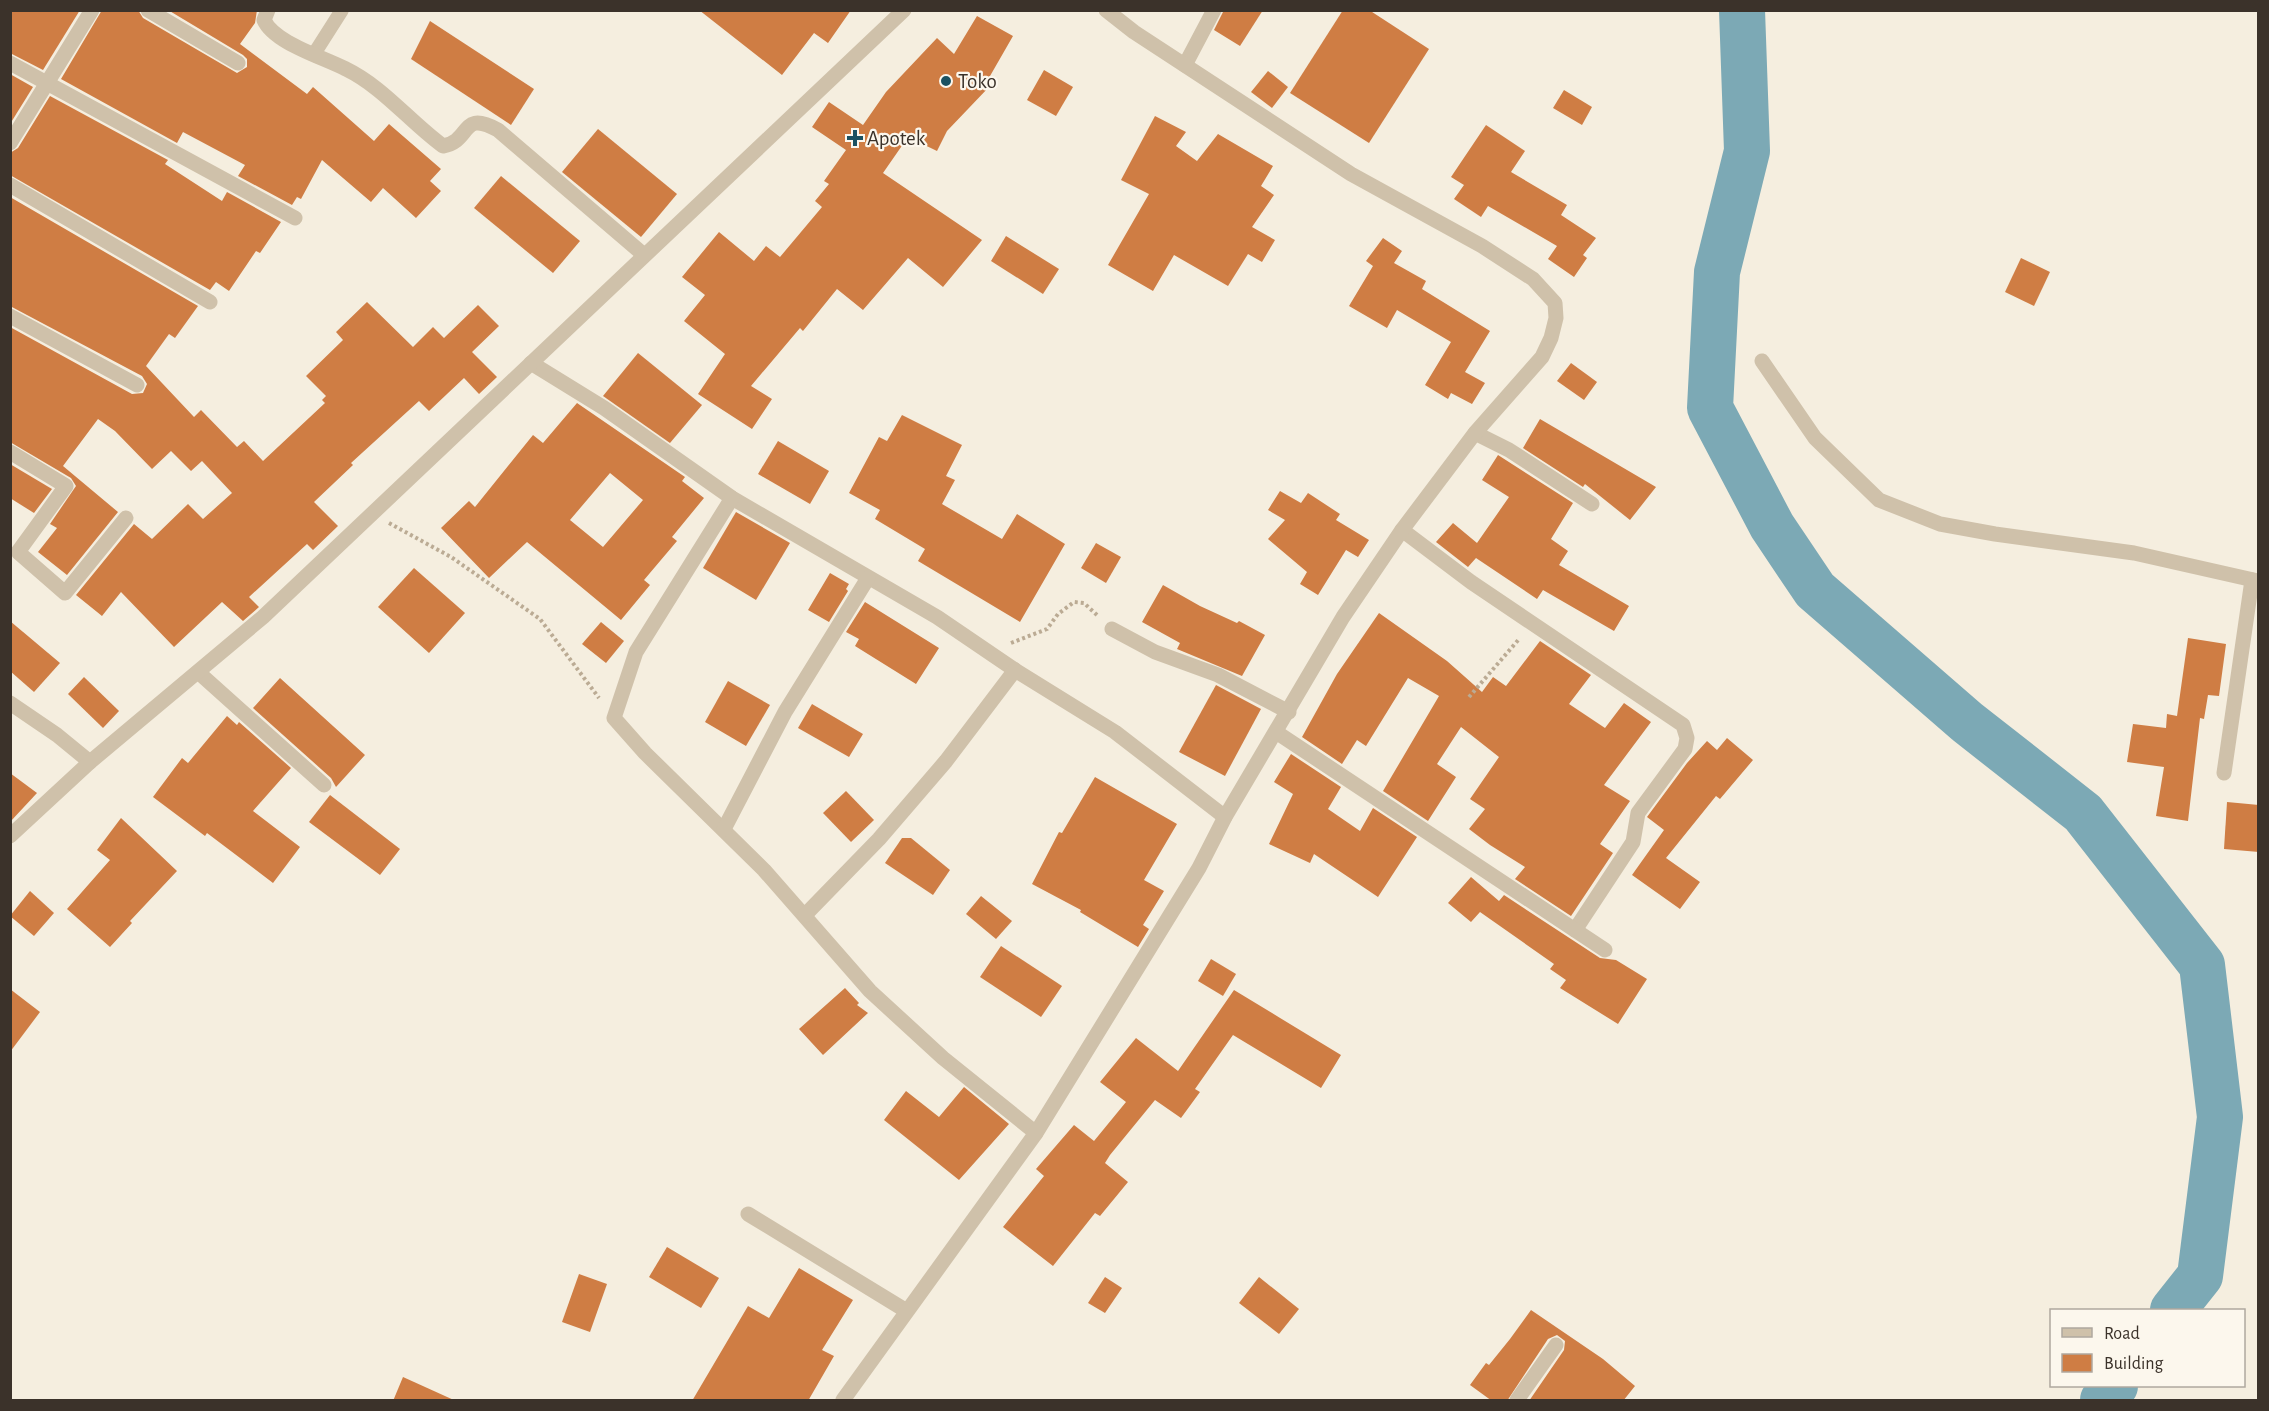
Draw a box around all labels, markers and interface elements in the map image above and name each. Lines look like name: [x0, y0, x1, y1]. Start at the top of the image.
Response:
place label: Toko: [958, 71, 997, 92]
marker: Toko: [939, 74, 953, 88]
place label: Apotek: [867, 128, 926, 149]
marker: Apotek: [848, 131, 862, 145]
legend: [2050, 1309, 2245, 1387]
text: Road: [2104, 1325, 2140, 1343]
text: Building: [2104, 1355, 2164, 1373]

